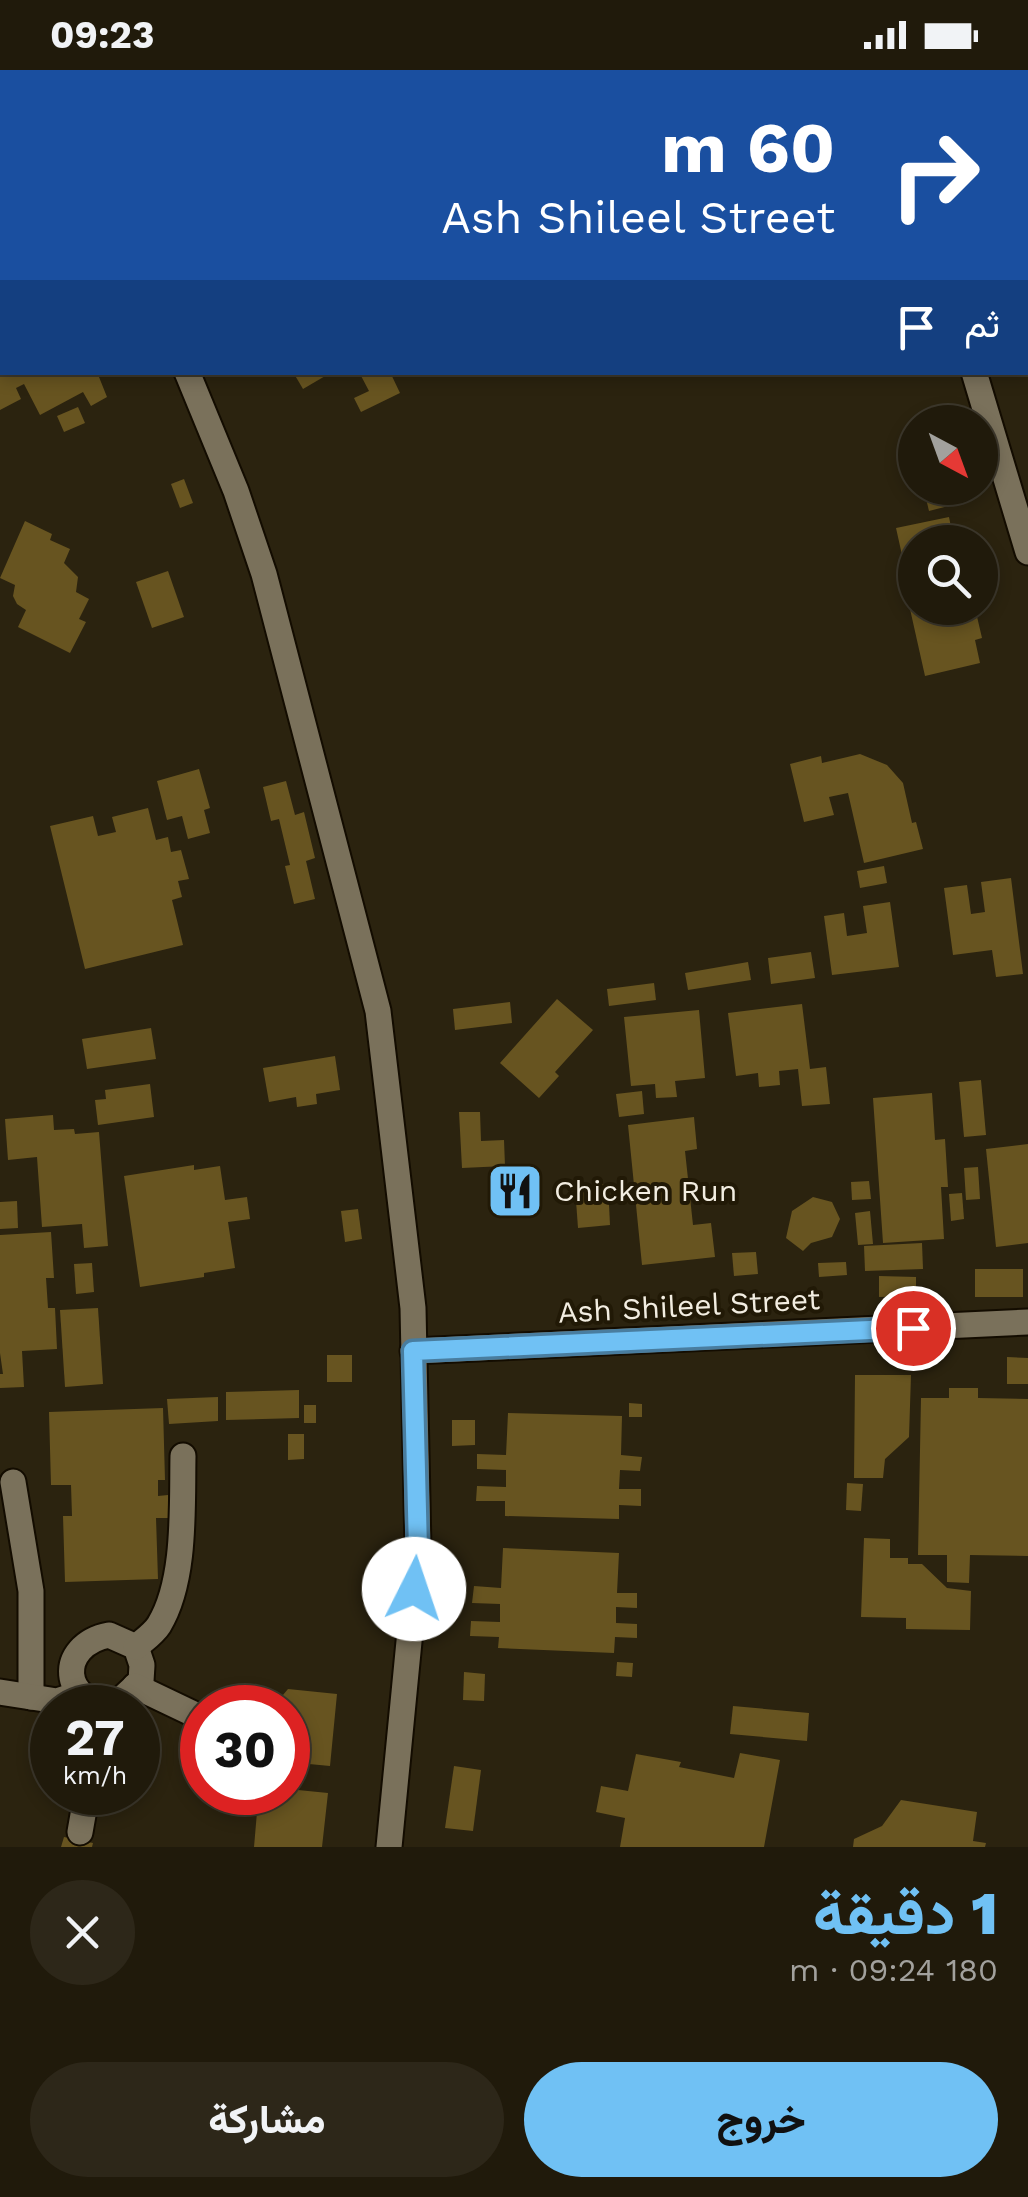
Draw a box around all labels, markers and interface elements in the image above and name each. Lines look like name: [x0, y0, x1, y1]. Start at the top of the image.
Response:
text: 09:23: [50, 13, 155, 57]
text: 60 m: [661, 107, 835, 189]
icon: right: [870, 110, 1000, 240]
text: Ash Shileel Street: [441, 191, 835, 244]
icon: arrive: [889, 300, 944, 355]
text: ثم: [964, 302, 1000, 346]
north arrow: [898, 405, 998, 505]
map controls: [898, 405, 998, 625]
button: search: [898, 525, 998, 625]
restaurant icon: Chicken Run: [485, 1161, 545, 1221]
place label: Chicken Run: [554, 1173, 737, 1208]
street label: Ash Shileel Street: [557, 1281, 821, 1330]
pin: [871, 1286, 956, 1371]
icon: arrive: [886, 1301, 941, 1356]
position arrow: [362, 1537, 466, 1641]
speed limit sign: 30: [180, 1685, 310, 1815]
text: 27: [65, 1708, 125, 1767]
text: km/h: [63, 1761, 127, 1790]
text: 1 دقيقة: [813, 1878, 998, 1949]
button: close: [30, 1880, 135, 1985]
text: 180 m · 09:24: [789, 1951, 998, 1989]
button: مشاركة: [30, 2062, 504, 2177]
button: خروج: [524, 2062, 998, 2177]

